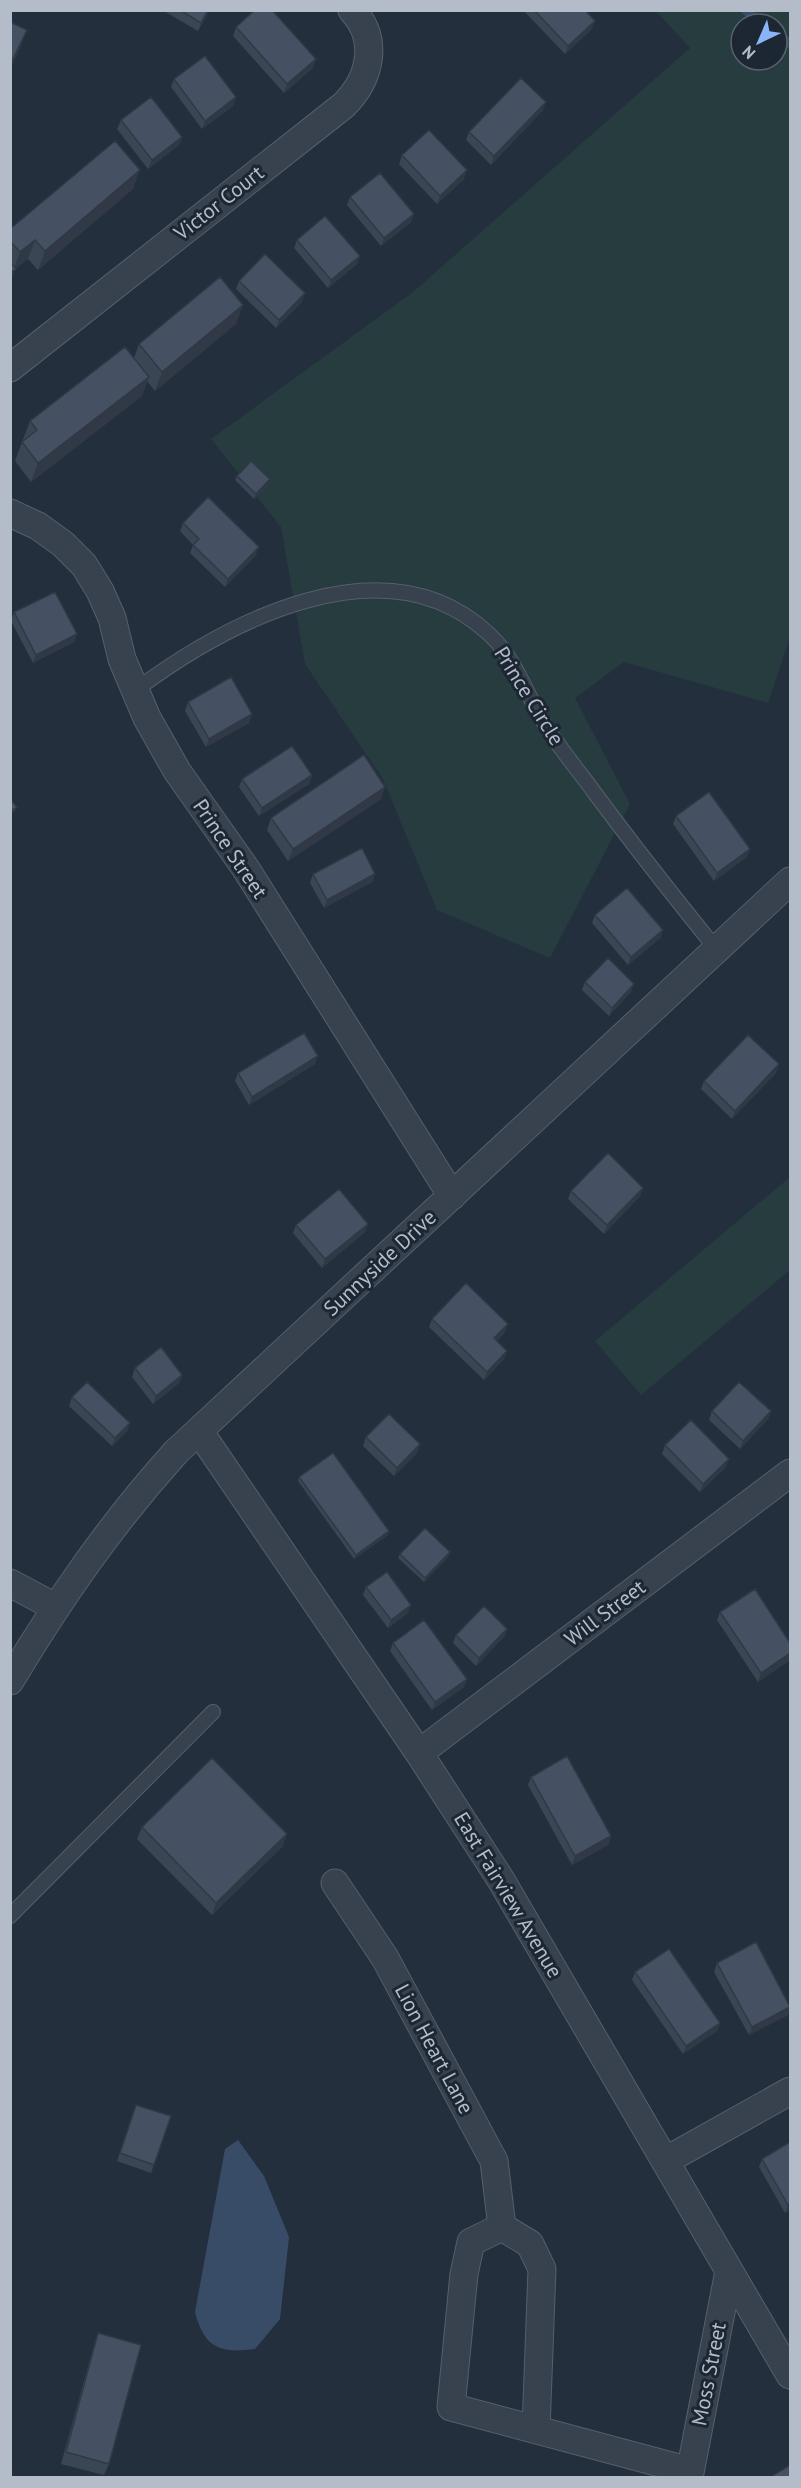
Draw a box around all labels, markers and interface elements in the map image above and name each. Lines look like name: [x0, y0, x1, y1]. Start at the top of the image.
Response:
north arrow: [729, 12, 789, 72]
text: N: [738, 42, 759, 64]
street label: Victor Court: [168, 159, 269, 247]
street label: Prince Circle: [488, 641, 570, 750]
street label: Prince Street: [187, 794, 274, 904]
street label: Sunnyside Drive: [318, 1204, 442, 1322]
street label: Will Street: [559, 1573, 651, 1652]
street label: East Fairview Avenue: [448, 1807, 569, 1983]
street label: Lion Heart Lane: [389, 1979, 480, 2118]
street label: Moss Street: [685, 2320, 732, 2428]

